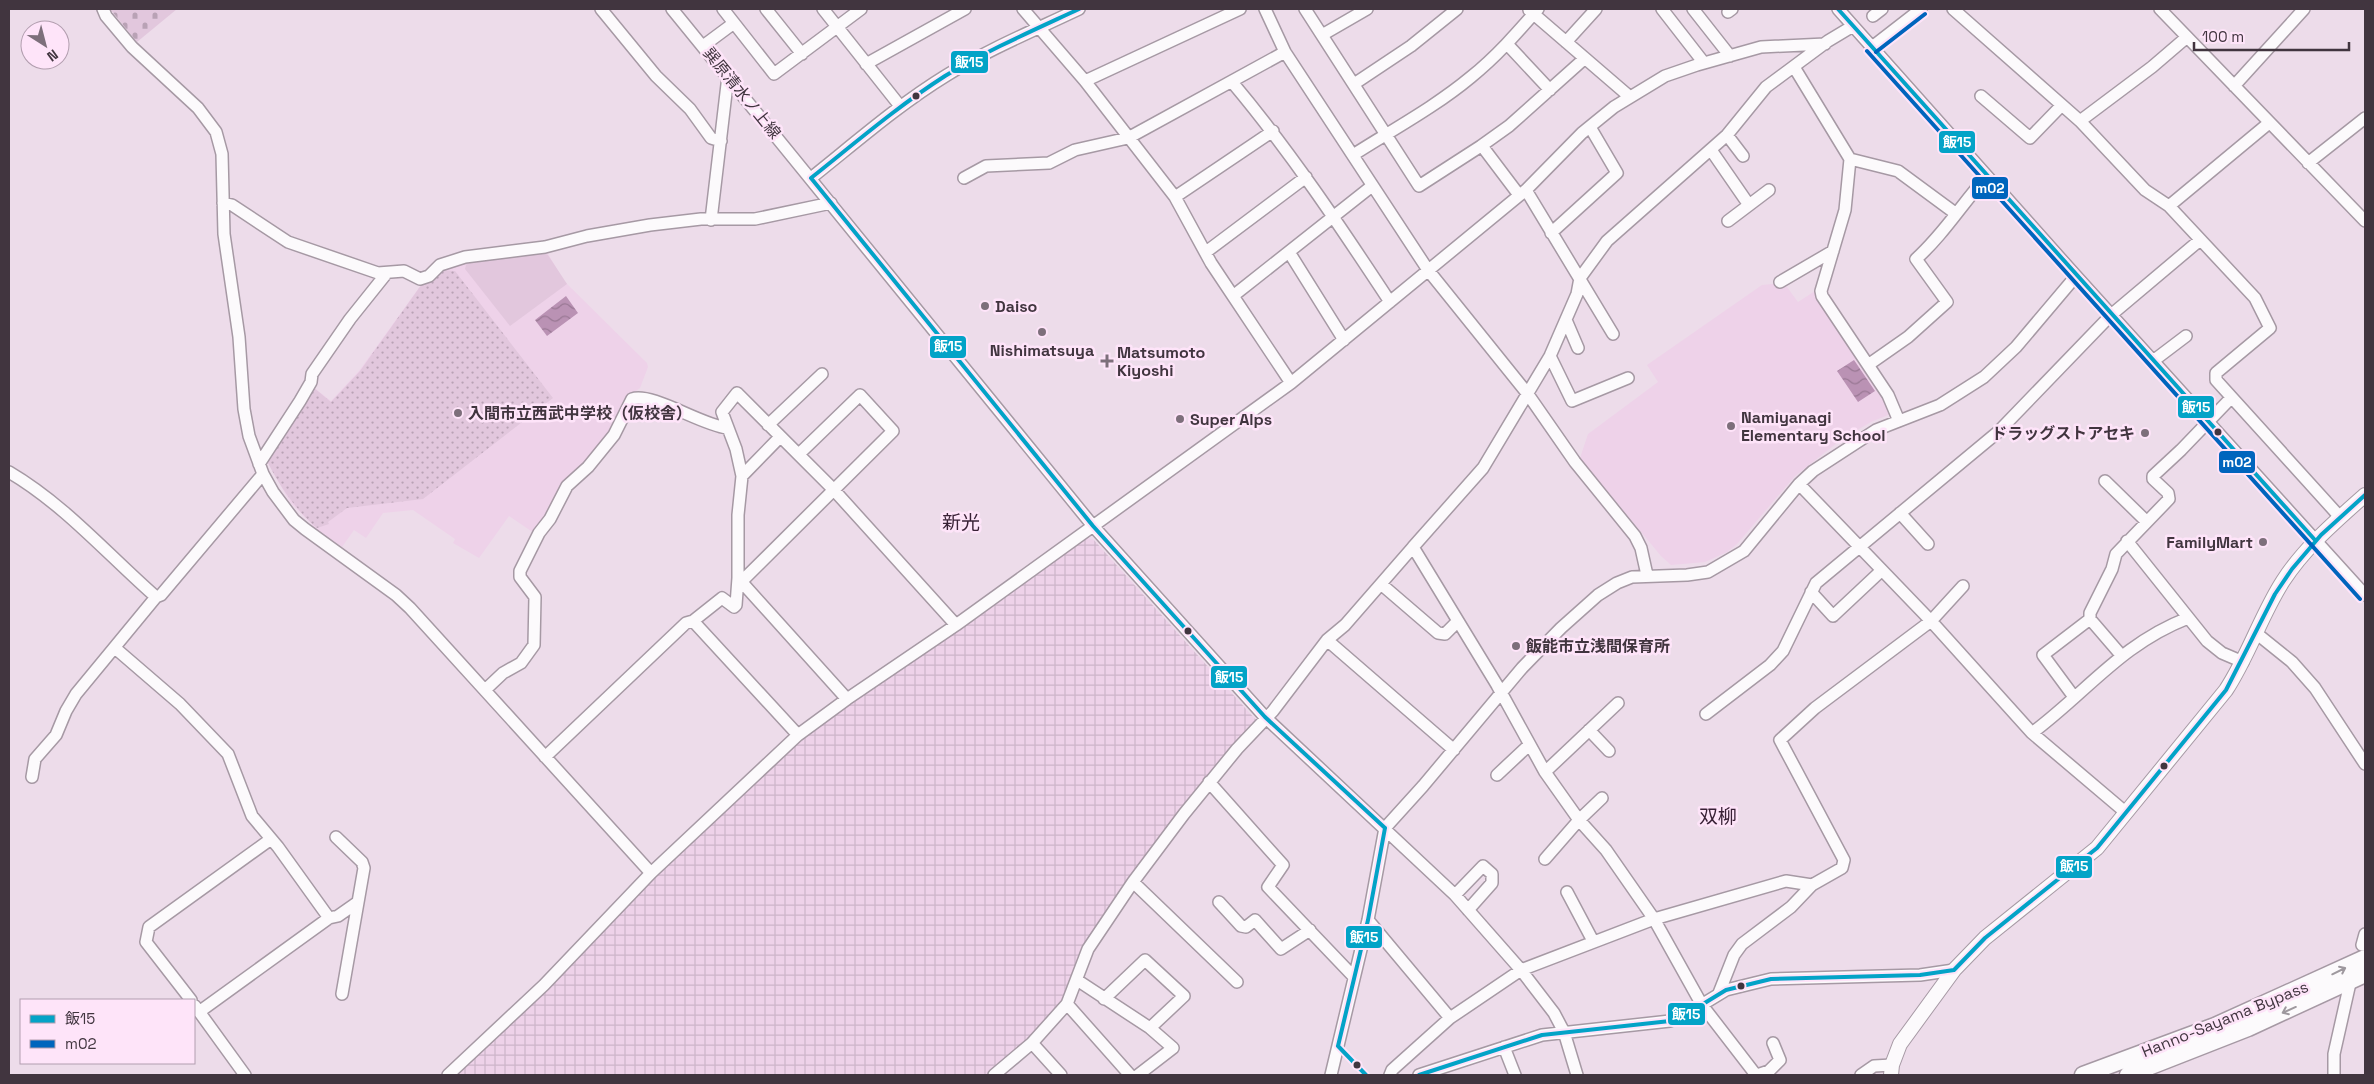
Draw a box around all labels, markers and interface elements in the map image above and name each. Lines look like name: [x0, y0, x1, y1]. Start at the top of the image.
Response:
north arrow: [20, 20, 70, 70]
scale bar: [2194, 20, 2349, 52]
text: 100 m: [2202, 27, 2244, 46]
street label: 巽原清水ノ上線: [699, 43, 785, 143]
text: N: [44, 45, 62, 66]
line badge: 飯15: [950, 50, 989, 74]
text: 飯15: [955, 53, 983, 71]
unlabelled marker: [911, 91, 921, 101]
line badge: 飯15: [1938, 130, 1976, 154]
text: 飯15: [1943, 133, 1971, 151]
line badge: m02: [1971, 176, 2009, 200]
text: m02: [1975, 179, 2005, 197]
place label: Daiso: [995, 296, 1038, 317]
marker: Daiso: [979, 300, 991, 312]
marker: Nishimatsuya: [1036, 326, 1048, 338]
line badge: 飯15: [929, 335, 967, 359]
text: 飯15: [934, 337, 962, 355]
place label: Nishimatsuya: [990, 340, 1094, 361]
place label: Matsumoto Kiyoshi: [1117, 342, 1206, 381]
marker: Matsumoto Kiyoshi: [1101, 355, 1113, 367]
line badge: 飯15: [2177, 395, 2215, 419]
text: 飯15: [2182, 398, 2210, 416]
place label: 入間市立西武中学校（仮校舎）: [468, 403, 692, 424]
marker: 入間市立西武中学校（仮校舎）: [452, 407, 464, 419]
place label: Namiyanagi Elementary School: [1741, 407, 1885, 446]
place label: Super Alps: [1190, 409, 1272, 430]
marker: Super Alps: [1174, 413, 1186, 425]
marker: Namiyanagi Elementary School: [1725, 420, 1737, 432]
place label: ドラッグストアセキ: [1991, 423, 2135, 444]
marker: ドラッグストアセキ: [2139, 427, 2151, 439]
unlabelled marker: [2213, 427, 2223, 437]
line badge: m02: [2218, 450, 2256, 474]
text: m02: [2222, 453, 2252, 471]
district label: 新光: [942, 510, 980, 535]
place label: FamilyMart: [2166, 532, 2253, 553]
marker: FamilyMart: [2257, 536, 2269, 548]
unlabelled marker: [1183, 626, 1193, 636]
place label: 飯能市立浅間保育所: [1525, 636, 1670, 657]
marker: 飯能市立浅間保育所: [1510, 640, 1522, 652]
line badge: 飯15: [1210, 665, 1248, 689]
text: 飯15: [1215, 668, 1243, 686]
unlabelled marker: [2159, 761, 2169, 771]
district label: 双柳: [1699, 804, 1737, 829]
line badge: 飯15: [2055, 855, 2093, 879]
text: 飯15: [2060, 857, 2088, 875]
line badge: 飯15: [1345, 925, 1383, 949]
text: 飯15: [1350, 928, 1378, 946]
one-way arrow: [2331, 966, 2346, 975]
street label: Hanno-Sayama Bypass: [2139, 976, 2311, 1062]
unlabelled marker: [1736, 981, 1746, 991]
legend: [20, 999, 195, 1064]
line badge: 飯15: [1667, 1002, 1706, 1026]
text: 飯15: [1672, 1005, 1700, 1023]
one-way arrow: [2282, 1005, 2297, 1015]
text: 飯15: [65, 1009, 95, 1028]
text: m02: [65, 1034, 97, 1053]
unlabelled marker: [1352, 1060, 1362, 1070]

